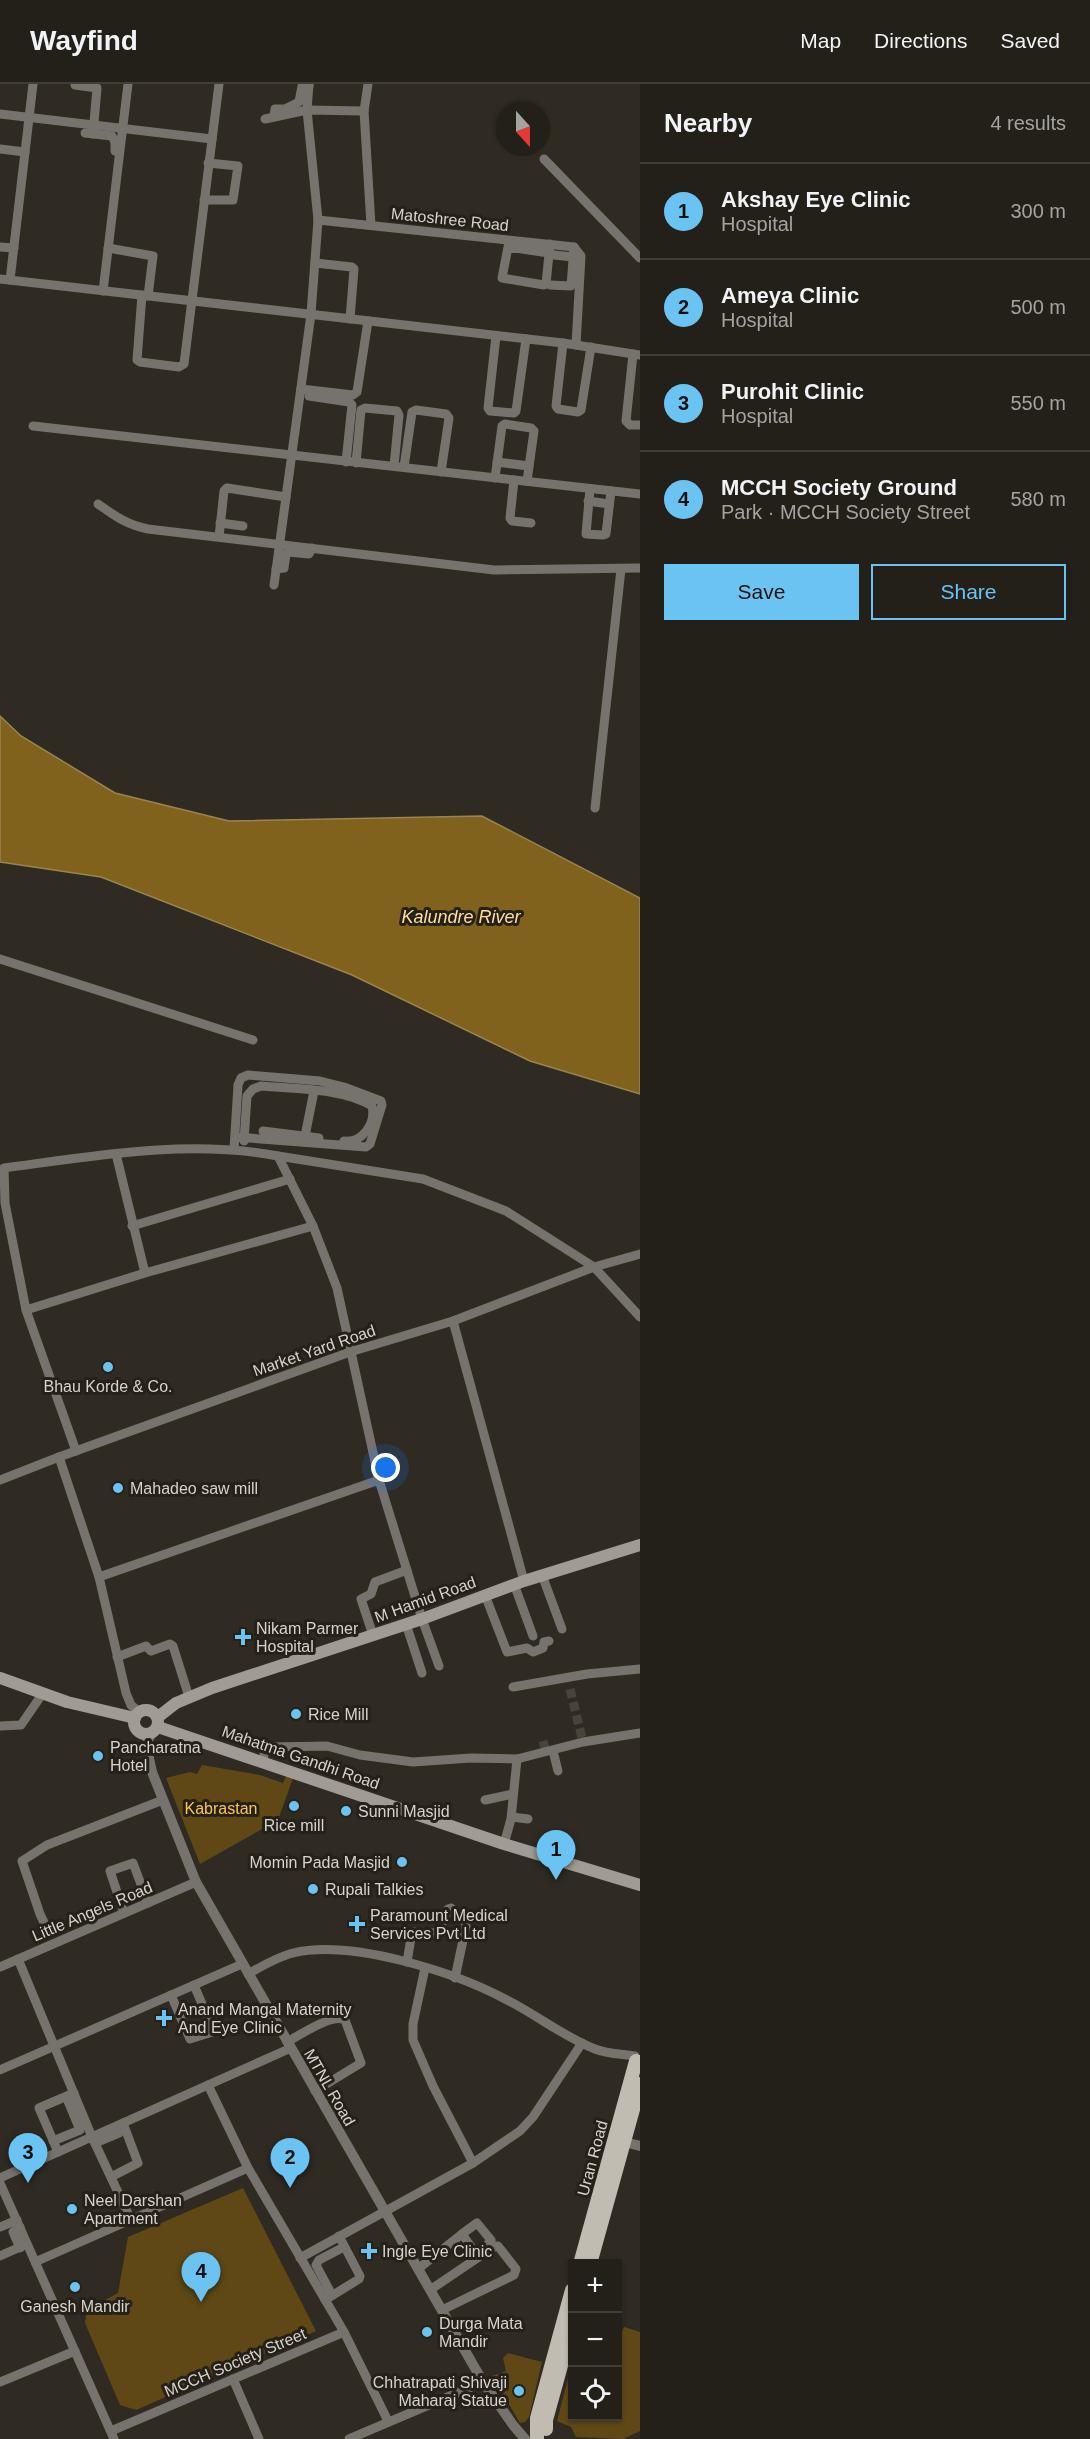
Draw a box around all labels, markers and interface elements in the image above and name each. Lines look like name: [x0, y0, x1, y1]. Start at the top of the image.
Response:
text: Wayfind: [30, 25, 138, 56]
text: Map: [800, 29, 841, 52]
text: Directions: [874, 29, 967, 52]
text: Saved: [1000, 29, 1060, 52]
north arrow: [496, 102, 550, 156]
text: Nearby: [664, 108, 752, 138]
text: 4 results: [990, 112, 1066, 134]
text: Akshay Eye Clinic: [721, 187, 911, 212]
text: 1: [678, 200, 689, 222]
text: 300 m: [1010, 200, 1066, 222]
street label: Matoshree Road: [390, 205, 510, 234]
text: Hospital: [721, 213, 793, 235]
text: Ameya Clinic: [721, 283, 859, 308]
text: 2: [678, 296, 689, 318]
text: 500 m: [1010, 296, 1066, 318]
text: Hospital: [721, 309, 793, 331]
text: Purohit Clinic: [721, 379, 864, 404]
text: 3: [678, 392, 689, 414]
text: 550 m: [1010, 392, 1066, 414]
text: Hospital: [721, 405, 793, 427]
text: MCCH Society Ground: [721, 475, 957, 500]
text: 4: [678, 488, 689, 510]
text: 580 m: [1010, 488, 1066, 510]
text: Park · MCCH Society Street: [721, 501, 970, 523]
button: Save: [664, 564, 859, 620]
button: Share: [871, 564, 1066, 620]
water label: Kalundre River: [401, 907, 522, 927]
street label: Market Yard Road: [251, 1322, 378, 1379]
marker: Bhau Korde & Co.: [101, 1360, 115, 1374]
place label: Bhau Korde & Co.: [44, 1378, 172, 1395]
your location: [371, 1453, 400, 1482]
place label: Mahadeo saw mill: [130, 1480, 258, 1497]
marker: Mahadeo saw mill: [111, 1481, 125, 1495]
street label: M Hamid Road: [372, 1573, 478, 1626]
place label: Nikam Parmer Hospital: [256, 1620, 359, 1655]
marker: Nikam Parmer Hospital: [234, 1628, 252, 1646]
place label: Rice Mill: [308, 1706, 368, 1723]
marker: Rice Mill: [289, 1707, 303, 1721]
street label: Mahatma Gandhi Road: [220, 1723, 382, 1792]
place label: Pancharatna Hotel: [110, 1739, 201, 1774]
marker: Pancharatna Hotel: [91, 1749, 105, 1763]
marker: Rice mill: [287, 1799, 301, 1813]
park label: Kabrastan: [185, 1800, 257, 1817]
place label: Sunni Masjid: [358, 1803, 450, 1820]
marker: Sunni Masjid: [339, 1804, 353, 1818]
place label: Rice mill: [264, 1817, 324, 1834]
pin: 1: [536, 1830, 576, 1880]
place label: Momin Pada Masjid: [250, 1854, 390, 1871]
marker: Momin Pada Masjid: [395, 1855, 409, 1869]
street label: Little Angels Road: [30, 1878, 155, 1944]
place label: Rupali Talkies: [325, 1881, 423, 1898]
marker: Rupali Talkies: [306, 1882, 320, 1896]
place label: Paramount Medical Services Pvt Ltd: [370, 1907, 508, 1942]
marker: Paramount Medical Services Pvt Ltd: [348, 1915, 366, 1933]
place label: Anand Mangal Maternity And Eye Clinic: [178, 2001, 351, 2036]
marker: Anand Mangal Maternity And Eye Clinic: [155, 2009, 173, 2027]
street label: MTNL Road: [301, 2046, 358, 2129]
street label: Uran Road: [574, 2119, 611, 2198]
pin: 3: [9, 2134, 48, 2183]
pin: 2: [270, 2138, 310, 2188]
place label: Neel Darshan Apartment: [84, 2192, 182, 2227]
marker: Neel Darshan Apartment: [65, 2202, 79, 2216]
marker: Ingle Eye Clinic: [360, 2242, 378, 2260]
place label: Ingle Eye Clinic: [382, 2243, 492, 2260]
pin: 4: [182, 2252, 220, 2302]
map controls: [568, 2259, 622, 2421]
button: +: [568, 2259, 622, 2313]
marker: Ganesh Mandir: [68, 2280, 82, 2294]
place label: Ganesh Mandir: [20, 2298, 130, 2315]
button: −: [568, 2313, 622, 2367]
place label: Durga Mata Mandir: [439, 2315, 523, 2350]
street label: MCCH Society Street: [162, 2325, 309, 2400]
marker: Durga Mata Mandir: [420, 2325, 434, 2339]
button: locate: [568, 2367, 622, 2421]
place label: Chhatrapati Shivaji Maharaj Statue: [373, 2374, 507, 2409]
marker: Chhatrapati Shivaji Maharaj Statue: [512, 2384, 526, 2398]

